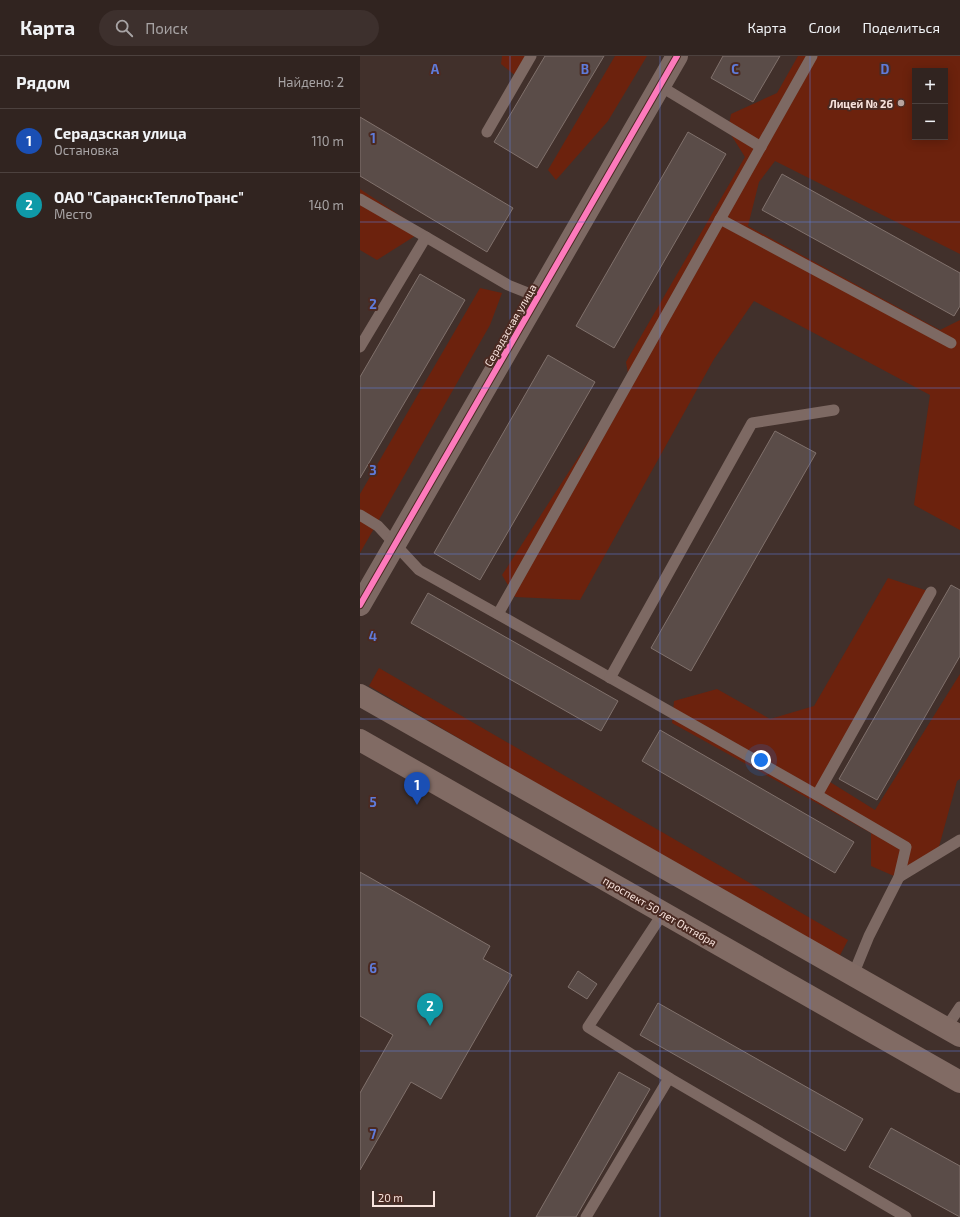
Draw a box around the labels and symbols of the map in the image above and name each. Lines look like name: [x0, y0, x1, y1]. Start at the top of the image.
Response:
text: A: [431, 61, 440, 77]
text: B: [581, 61, 589, 77]
text: C: [731, 61, 739, 77]
text: D: [881, 61, 890, 77]
place label: Лицей № 26: [829, 97, 894, 110]
marker: Лицей № 26: [896, 98, 906, 108]
text: 1: [370, 130, 376, 146]
street label: Серадзская улица: [481, 281, 540, 369]
text: 2: [369, 296, 377, 312]
text: 3: [369, 462, 377, 478]
text: 4: [369, 628, 377, 644]
your location: [751, 750, 771, 770]
pin: 1: [404, 772, 430, 805]
text: 5: [369, 794, 377, 810]
street label: проспект 50 лет Октября: [601, 873, 719, 949]
text: 6: [369, 960, 377, 976]
pin: 2: [417, 993, 443, 1026]
text: 7: [370, 1126, 377, 1142]
scale bar: [372, 1189, 435, 1208]

